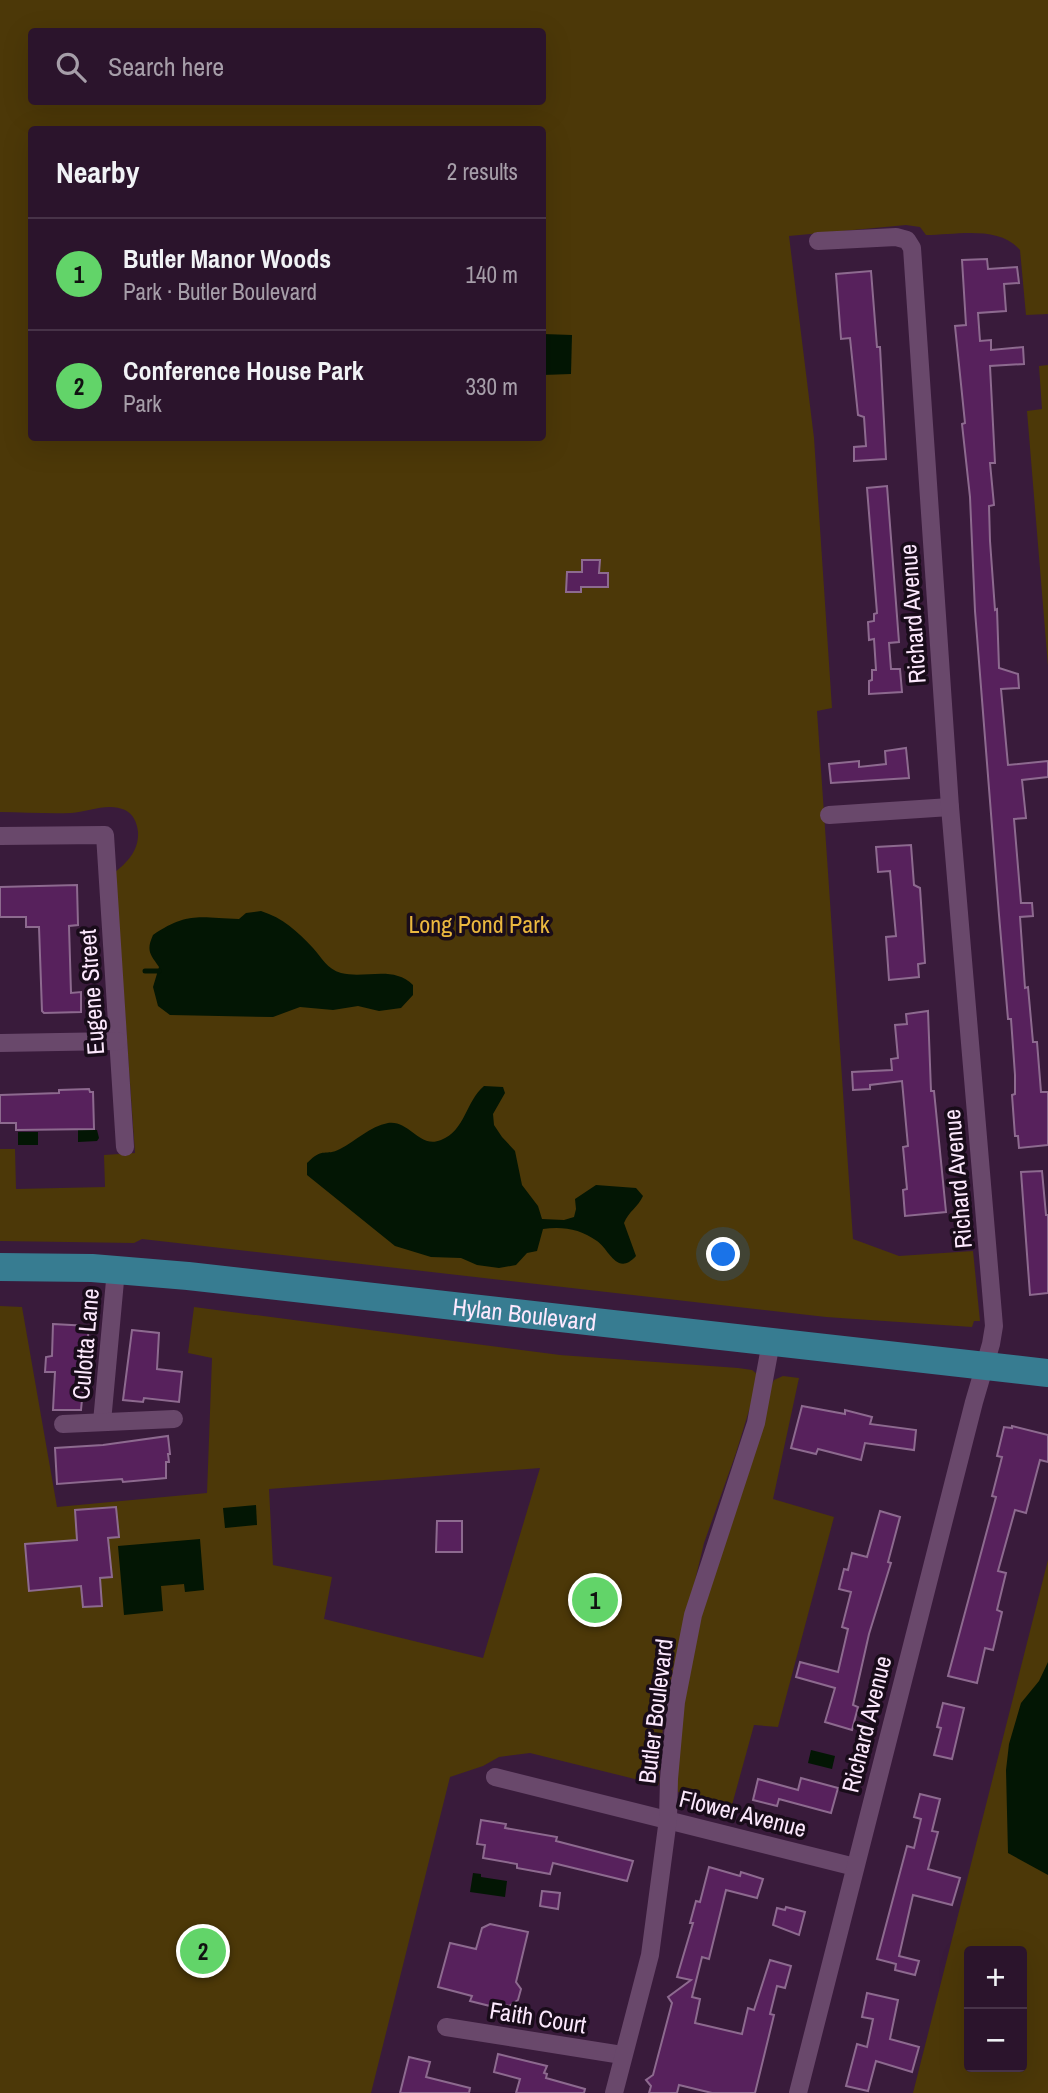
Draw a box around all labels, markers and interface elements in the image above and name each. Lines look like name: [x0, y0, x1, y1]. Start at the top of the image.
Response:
search box: [28, 28, 546, 105]
icon: search: [52, 48, 90, 86]
text: Search here: [108, 49, 224, 84]
text: Nearby: [56, 152, 139, 192]
text: 2 results: [447, 156, 518, 187]
text: Butler Manor Woods: [123, 241, 331, 276]
text: 1: [74, 259, 84, 290]
text: 140 m: [466, 259, 518, 290]
text: Park · Butler Boulevard: [123, 276, 317, 307]
text: Conference House Park: [123, 353, 364, 388]
text: 2: [74, 371, 84, 402]
text: 330 m: [466, 371, 518, 402]
text: Park: [123, 388, 162, 419]
street label: Richard Avenue: [891, 543, 933, 685]
park label: Long Pond Park: [408, 908, 550, 940]
street label: Eugene Street: [71, 928, 111, 1056]
street label: Richard Avenue: [935, 1108, 979, 1250]
your location: [706, 1237, 740, 1271]
street label: Culotta Lane: [64, 1287, 106, 1401]
street label: Hylan Boulevard: [451, 1290, 598, 1338]
pin: 1: [572, 1574, 618, 1626]
street label: Butler Boulevard: [630, 1637, 680, 1785]
street label: Richard Avenue: [834, 1652, 898, 1796]
street label: Flower Avenue: [676, 1782, 810, 1844]
pin: 2: [180, 1925, 226, 1977]
map controls: [964, 1946, 1027, 2072]
button: +: [964, 1946, 1027, 2009]
street label: Faith Court: [487, 1994, 589, 2041]
button: −: [964, 2009, 1027, 2072]

